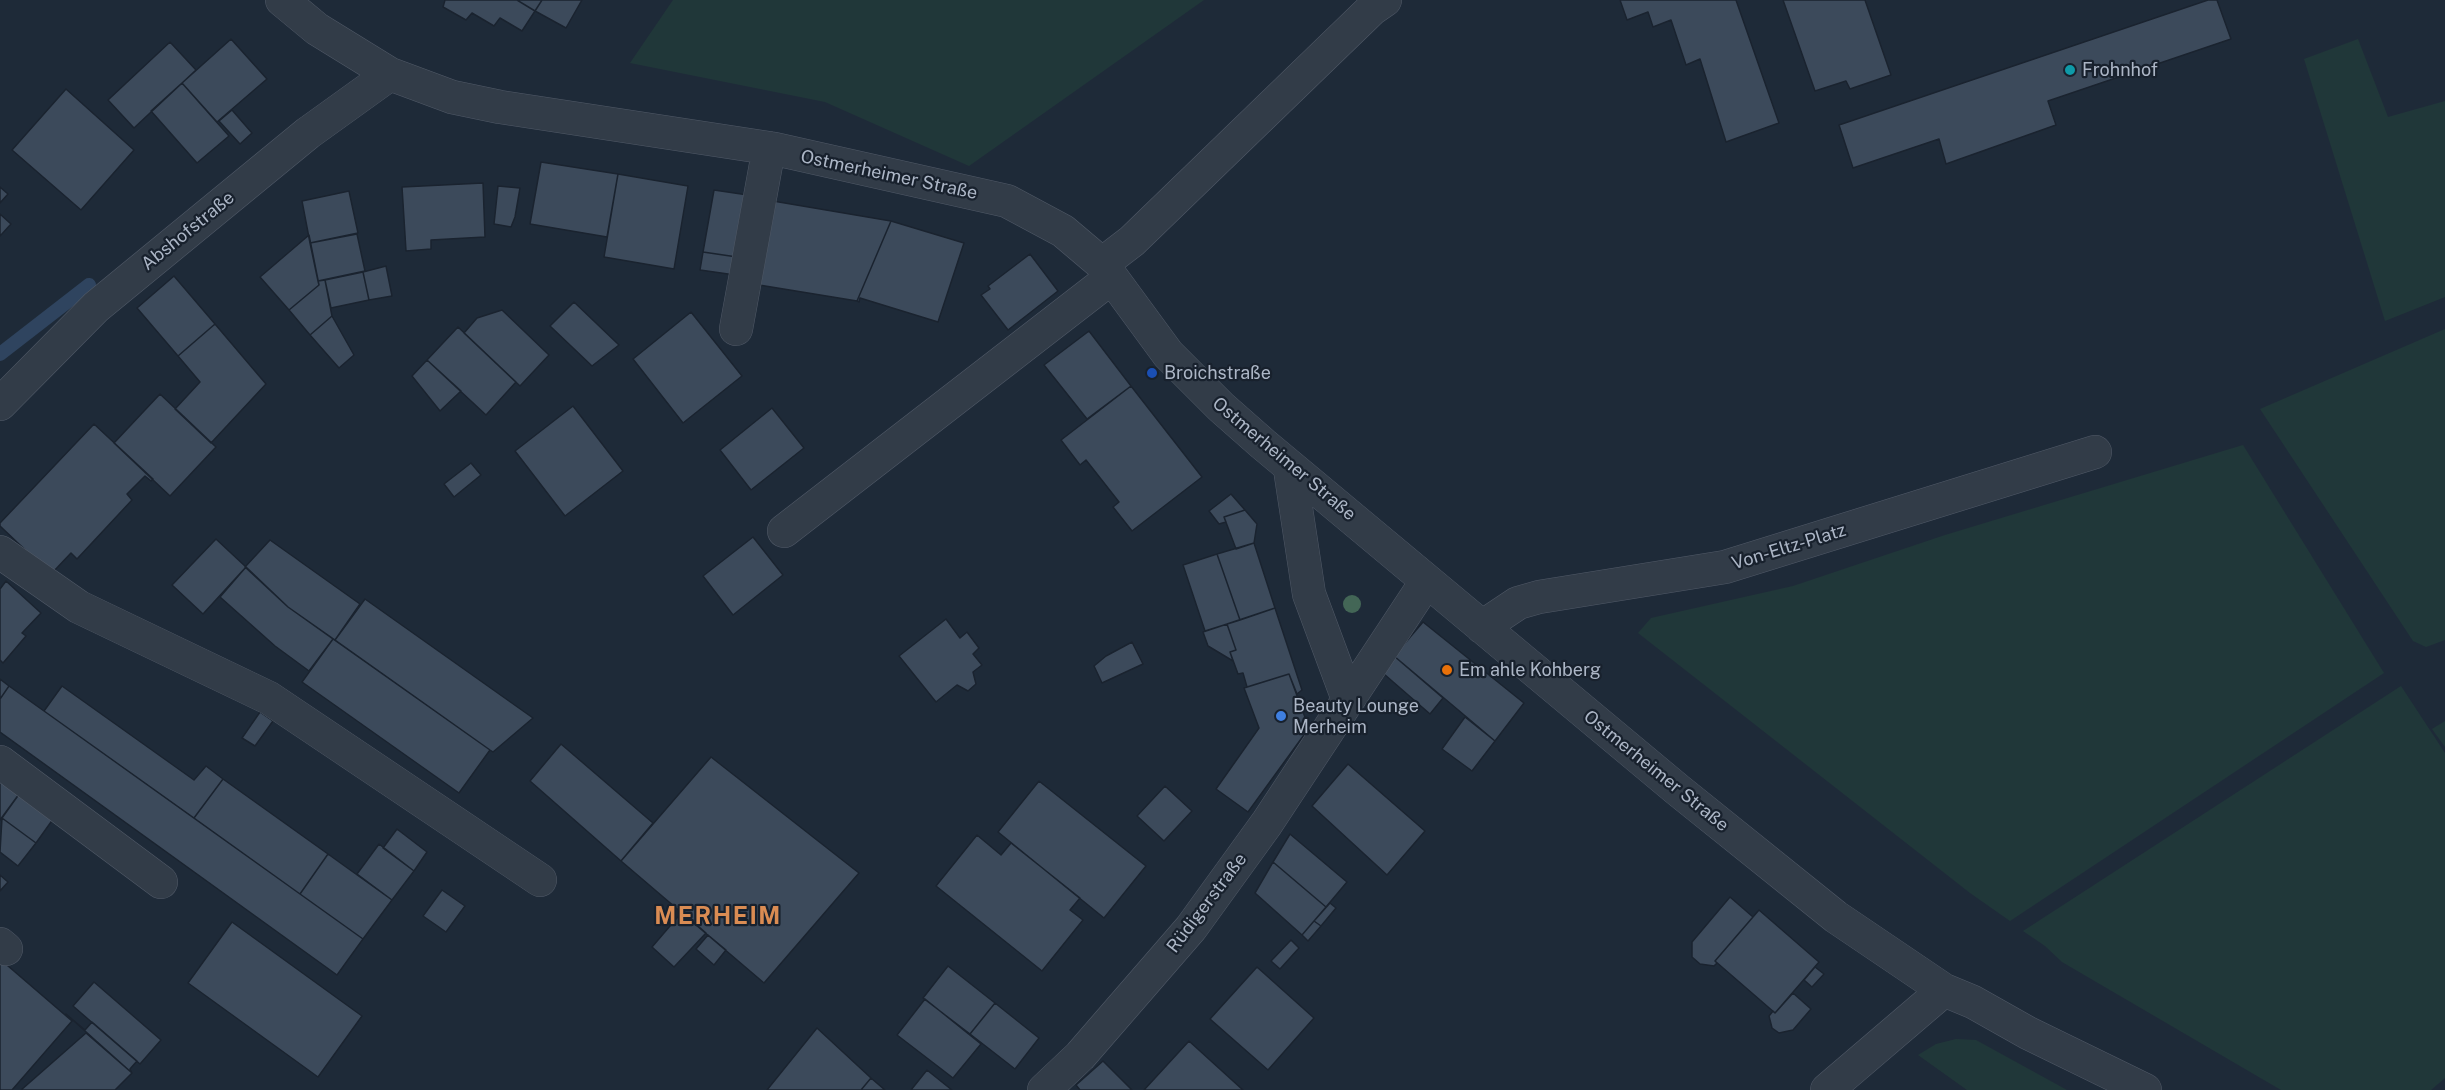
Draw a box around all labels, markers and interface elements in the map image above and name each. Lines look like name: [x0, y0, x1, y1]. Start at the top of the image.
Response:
place label: Frohnhof: [2082, 59, 2158, 81]
marker: Frohnhof: [2063, 63, 2077, 77]
street label: Ostmerheimer Straße: [799, 146, 979, 204]
street label: Abshofstraße: [137, 187, 239, 275]
place label: Broichstraße: [1164, 362, 1271, 384]
marker: Broichstraße: [1145, 366, 1159, 380]
street label: Ostmerheimer Straße: [1208, 393, 1360, 525]
street label: Von-Eltz-Platz: [1729, 519, 1849, 575]
place label: Em ahle Kohberg: [1459, 659, 1601, 681]
marker: Em ahle Kohberg: [1440, 663, 1454, 677]
place label: Beauty Lounge Merheim: [1293, 695, 1419, 738]
street label: Ostmerheimer Straße: [1579, 706, 1733, 836]
marker: Beauty Lounge Merheim: [1274, 709, 1288, 723]
street label: Rüdigerstraße: [1163, 849, 1251, 957]
district label: MERHEIM: [654, 903, 782, 931]

